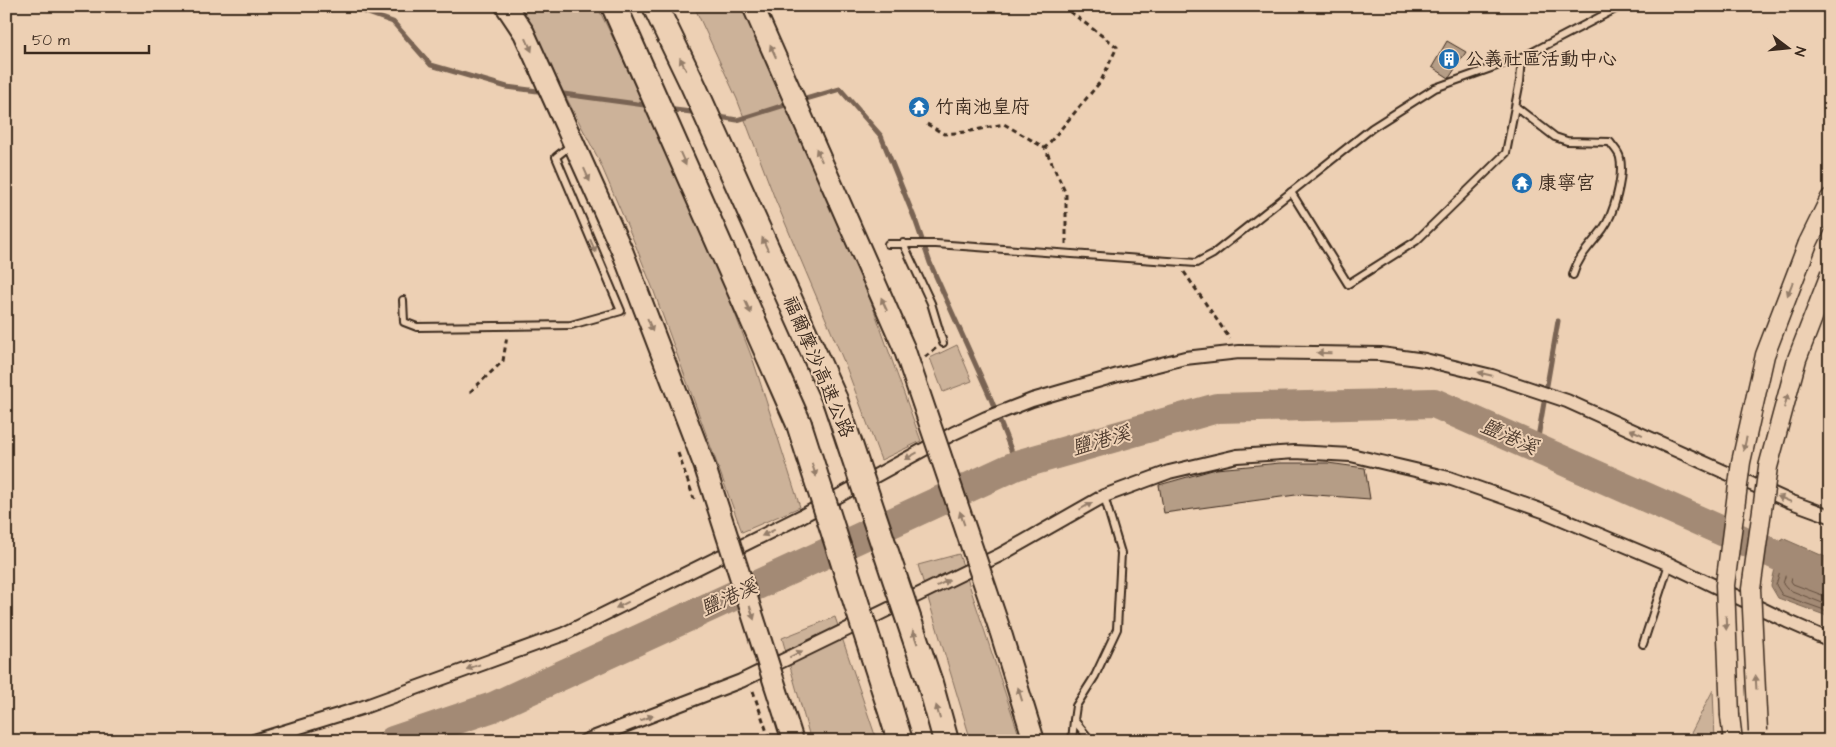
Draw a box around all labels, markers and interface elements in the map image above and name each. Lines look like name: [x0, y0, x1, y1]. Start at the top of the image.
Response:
scale bar: [25, 22, 149, 54]
north arrow: [1764, 22, 1814, 72]
text: 50 m: [32, 30, 70, 51]
one-way arrow: [525, 38, 533, 52]
one-way arrow: [769, 44, 777, 58]
text: N: [1789, 44, 1810, 58]
place label: 公義社區活動中心: [1465, 46, 1617, 73]
building icon: 公義社區活動中心: [1437, 47, 1461, 71]
one-way arrow: [679, 57, 687, 71]
place label: 竹南池皇府: [935, 94, 1030, 121]
temple icon: 竹南池皇府: [907, 95, 931, 119]
one-way arrow: [814, 148, 822, 162]
one-way arrow: [679, 152, 687, 166]
one-way arrow: [584, 168, 592, 182]
place label: 康寧宮: [1538, 170, 1595, 197]
temple icon: 康寧宮: [1510, 171, 1534, 195]
one-way arrow: [761, 237, 769, 251]
one-way arrow: [590, 238, 597, 253]
one-way arrow: [1786, 281, 1793, 296]
street label: 福爾摩沙高速公路: [776, 292, 860, 442]
one-way arrow: [880, 297, 888, 311]
one-way arrow: [744, 300, 752, 314]
one-way arrow: [646, 318, 654, 333]
one-way arrow: [1316, 349, 1332, 357]
one-way arrow: [1477, 370, 1492, 378]
one-way arrow: [1782, 393, 1790, 409]
water label: 鹽港溪: [1476, 412, 1543, 462]
water label: 鹽港溪: [1068, 419, 1135, 463]
one-way arrow: [1629, 428, 1643, 436]
one-way arrow: [1741, 437, 1749, 452]
one-way arrow: [904, 452, 918, 460]
one-way arrow: [810, 463, 818, 478]
one-way arrow: [1777, 494, 1791, 502]
one-way arrow: [1079, 502, 1092, 511]
one-way arrow: [958, 510, 966, 525]
one-way arrow: [761, 529, 775, 537]
water label: 鹽港溪: [696, 572, 763, 623]
one-way arrow: [936, 579, 950, 587]
one-way arrow: [615, 601, 629, 609]
one-way arrow: [749, 606, 756, 621]
one-way arrow: [1722, 615, 1730, 631]
one-way arrow: [911, 629, 919, 644]
one-way arrow: [789, 650, 804, 658]
one-way arrow: [465, 664, 480, 671]
one-way arrow: [1751, 674, 1759, 690]
one-way arrow: [1015, 687, 1023, 702]
one-way arrow: [934, 704, 942, 719]
one-way arrow: [640, 713, 654, 721]

